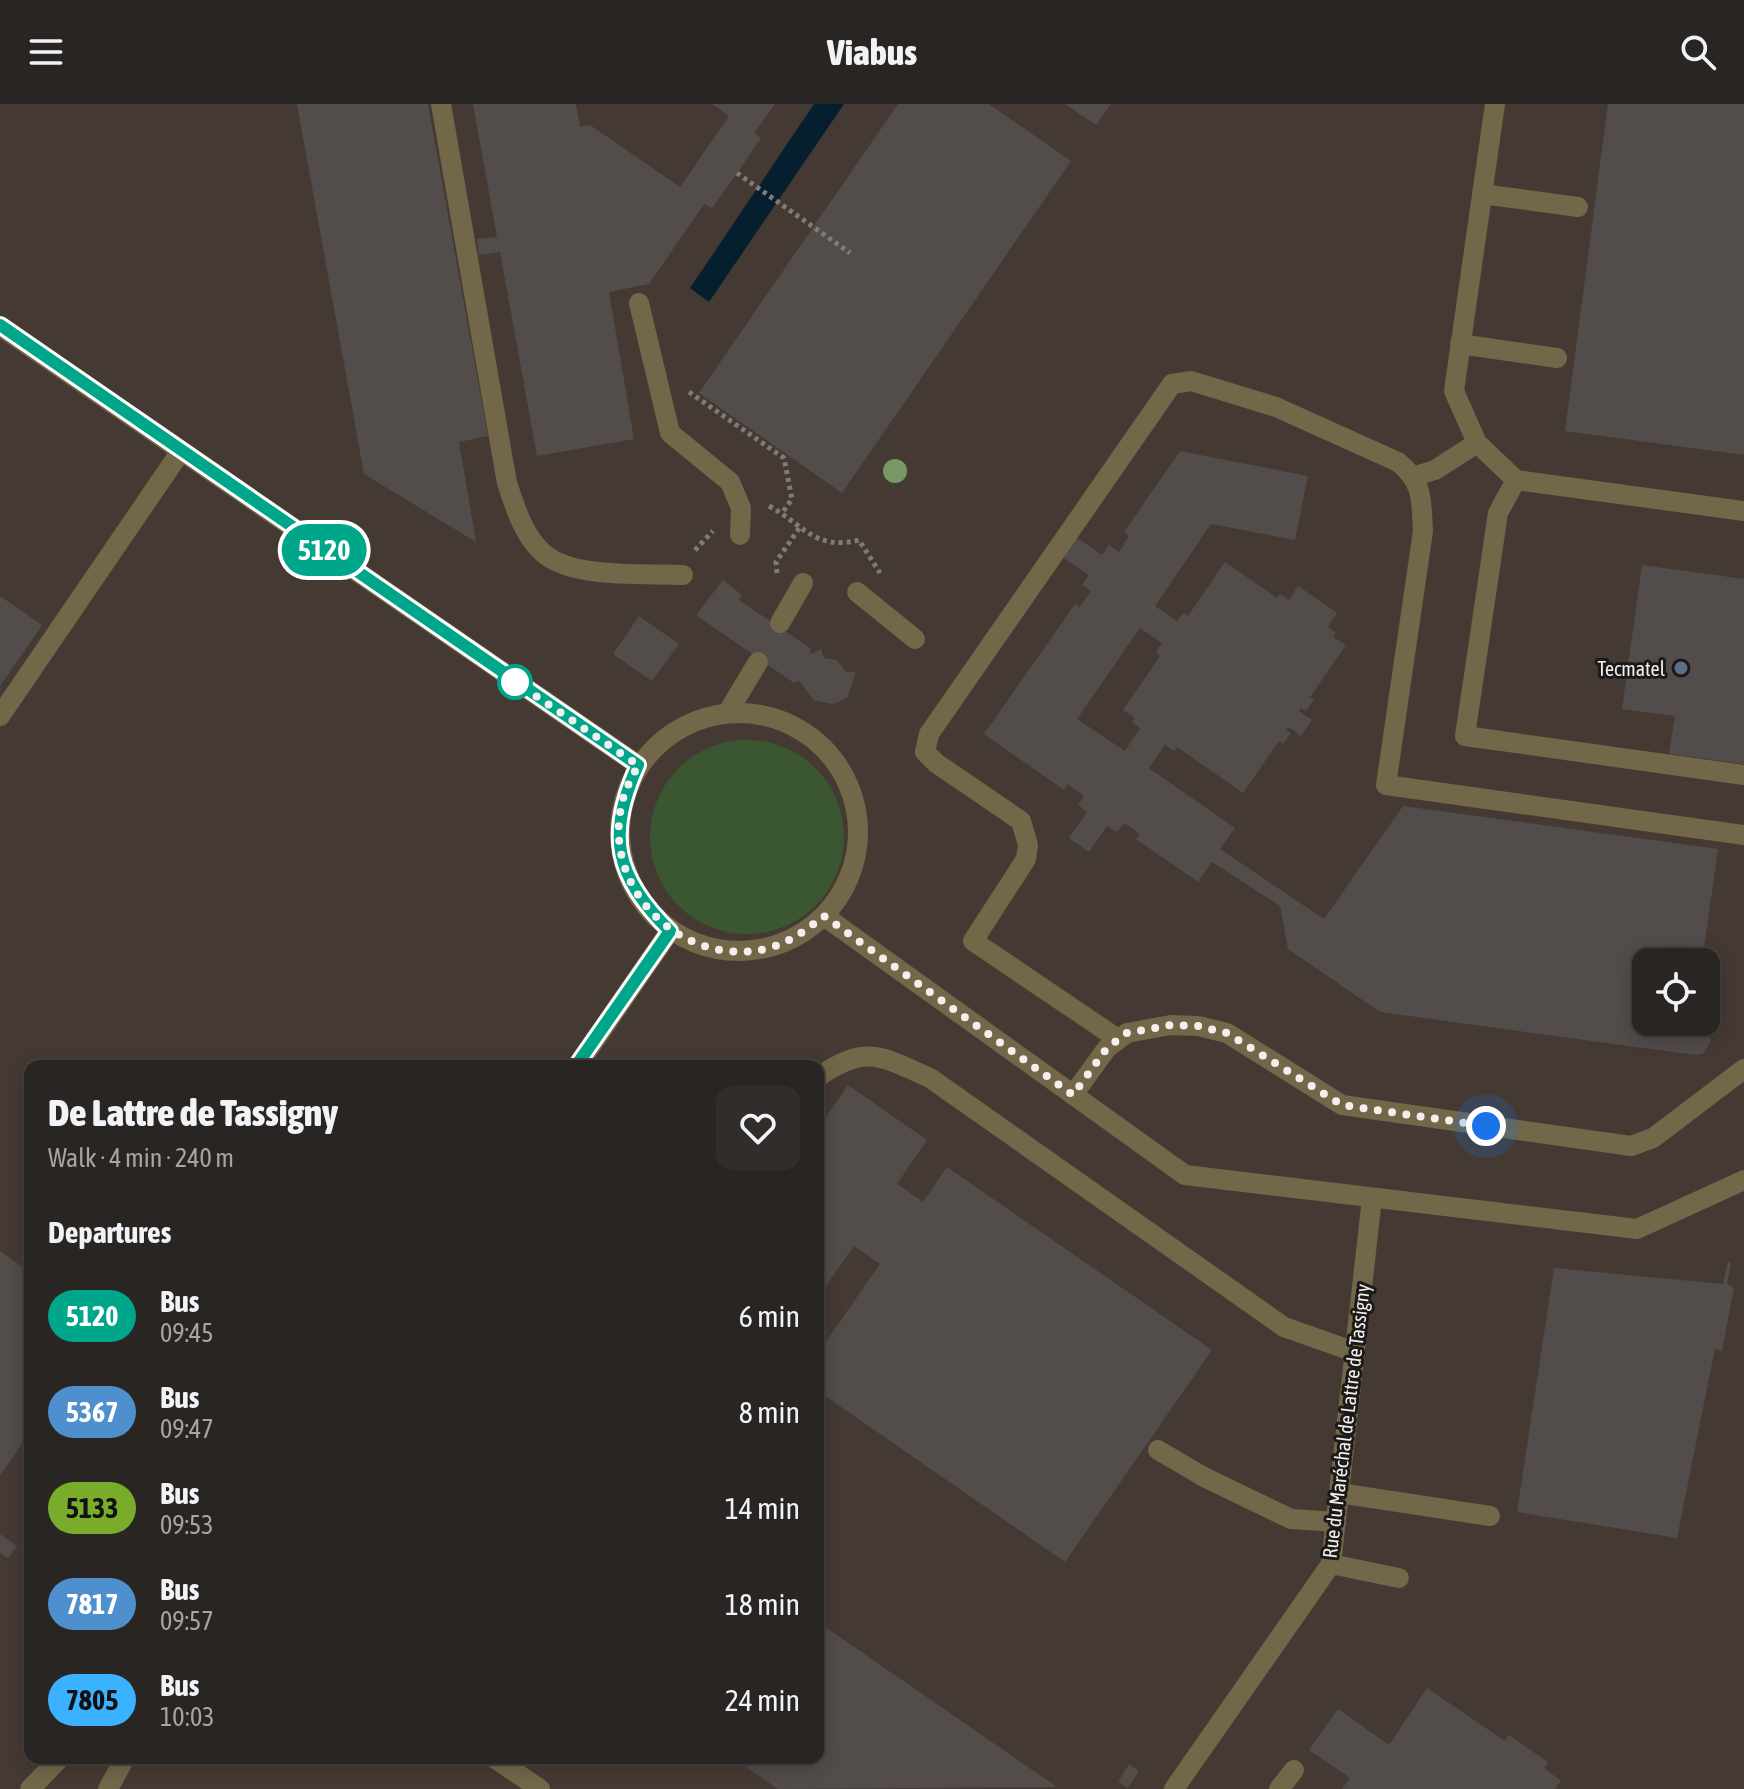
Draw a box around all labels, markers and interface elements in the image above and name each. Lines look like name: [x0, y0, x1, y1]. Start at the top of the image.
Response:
icon: menu: [24, 30, 68, 74]
icon: search: [1676, 30, 1720, 74]
text: Viabus: [827, 31, 917, 73]
line badge: 5120: [268, 524, 380, 576]
text: 5120: [298, 534, 350, 566]
place label: Tecmatel: [1597, 657, 1666, 680]
marker: Tecmatel: [1672, 659, 1690, 677]
unlabelled marker: [498, 665, 532, 699]
map controls: [1632, 948, 1720, 1036]
button: locate: [1632, 948, 1720, 1036]
button: heart: [716, 1086, 800, 1170]
text: De Lattre de Tassigny: [48, 1091, 338, 1134]
your location: [1466, 1106, 1506, 1146]
text: Walk · 4 min · 240 m: [48, 1143, 234, 1173]
text: Departures: [48, 1215, 171, 1249]
street label: Rue du Maréchal de Lattre de Tassigny: [1318, 1283, 1374, 1559]
text: Bus: [160, 1284, 199, 1318]
text: 6 min: [739, 1299, 800, 1333]
text: 5120: [66, 1300, 118, 1332]
text: 09:45: [160, 1318, 214, 1348]
text: Bus: [160, 1380, 199, 1414]
text: 8 min: [739, 1395, 800, 1429]
text: 5367: [66, 1396, 118, 1428]
text: 09:47: [160, 1414, 214, 1444]
text: Bus: [160, 1476, 199, 1510]
text: 14 min: [725, 1491, 800, 1525]
text: 5133: [66, 1492, 118, 1524]
text: 09:53: [160, 1510, 214, 1540]
text: Bus: [160, 1572, 199, 1606]
text: 18 min: [725, 1587, 800, 1621]
text: 7817: [66, 1588, 118, 1620]
text: 09:57: [160, 1606, 214, 1636]
text: Bus: [160, 1668, 199, 1702]
text: 24 min: [725, 1683, 800, 1717]
text: 7805: [66, 1684, 118, 1716]
text: 10:03: [160, 1702, 215, 1732]

